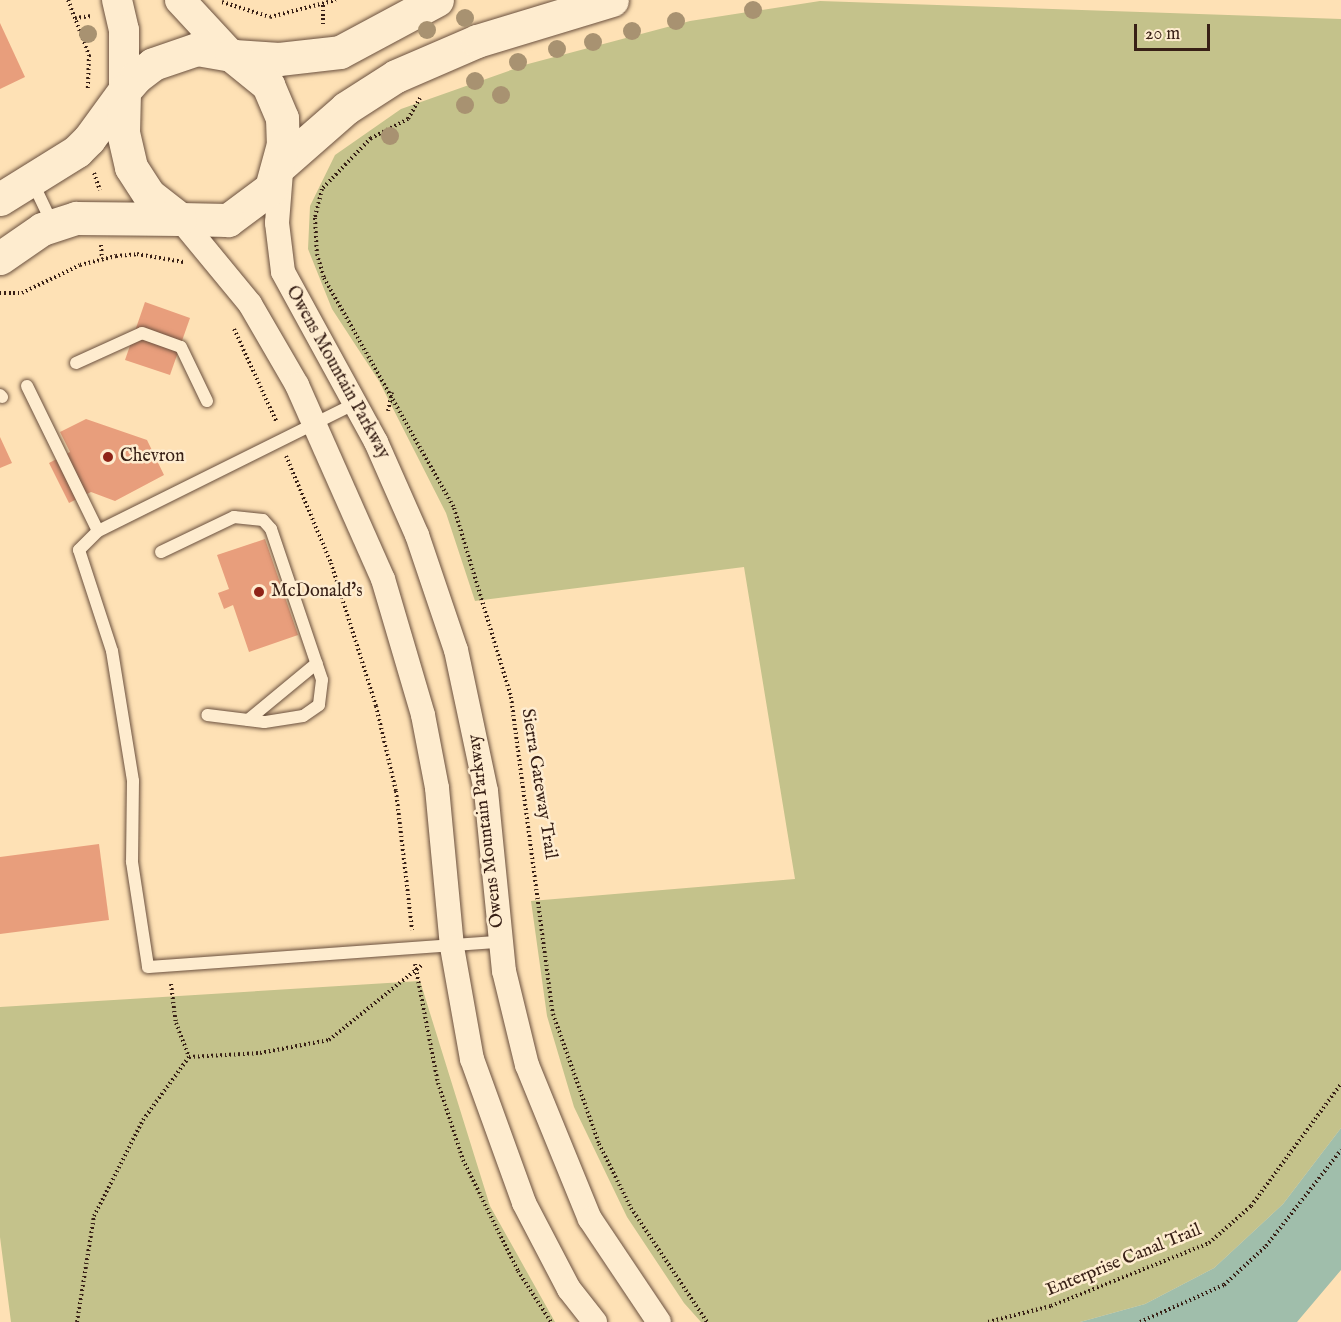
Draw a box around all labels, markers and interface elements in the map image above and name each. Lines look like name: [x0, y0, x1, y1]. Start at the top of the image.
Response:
scale bar: [1137, 12, 1214, 50]
text: 20 m: [1145, 23, 1180, 46]
street label: Owens Mountain Parkway: [280, 283, 394, 463]
place label: Chevron: [120, 446, 184, 468]
marker: Chevron: [101, 450, 115, 464]
place label: McDonald's: [271, 581, 363, 603]
marker: McDonald's: [252, 585, 266, 599]
street label: Sierra Gateway Trail: [515, 707, 561, 861]
street label: Owens Mountain Parkway: [464, 733, 510, 929]
street label: Enterprise Canal Trail: [1043, 1220, 1205, 1302]

